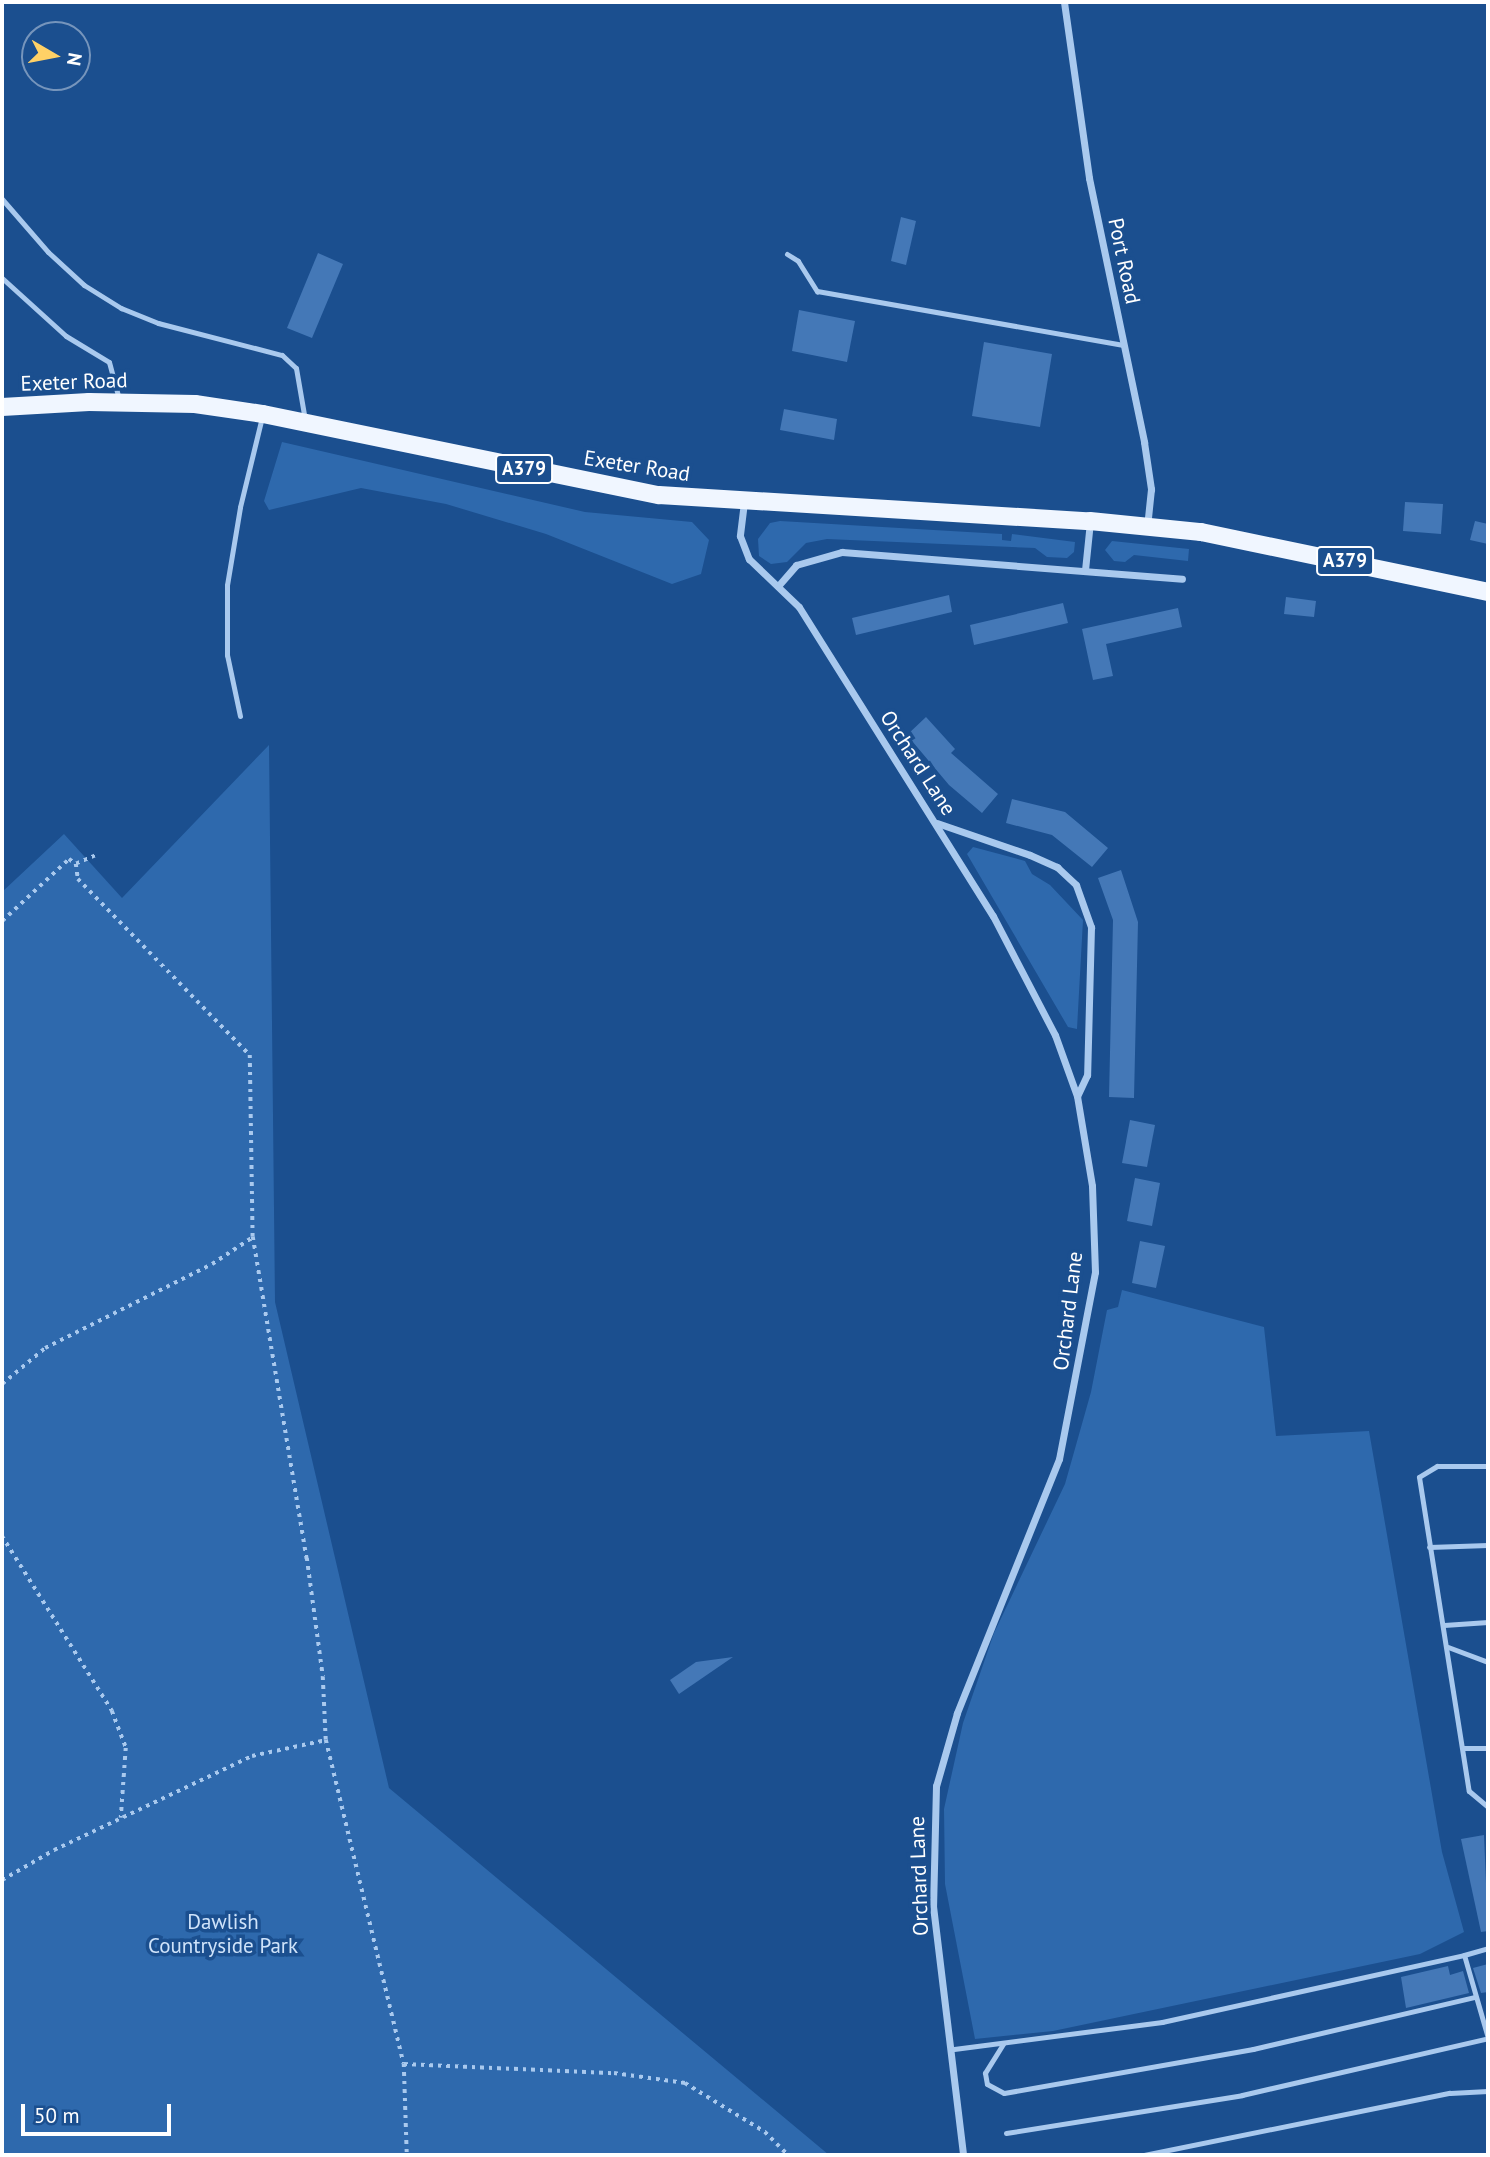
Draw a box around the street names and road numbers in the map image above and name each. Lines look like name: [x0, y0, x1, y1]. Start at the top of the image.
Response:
street label: Port Road: [1103, 216, 1145, 306]
street label: Exeter Road: [20, 368, 128, 396]
street label: Exeter Road: [582, 445, 692, 487]
road number: A379: [494, 454, 554, 484]
road number: A379: [1315, 546, 1375, 576]
street label: Orchard Lane: [875, 706, 961, 820]
street label: Orchard Lane: [1048, 1250, 1088, 1372]
street label: Orchard Lane: [904, 1816, 934, 1936]

